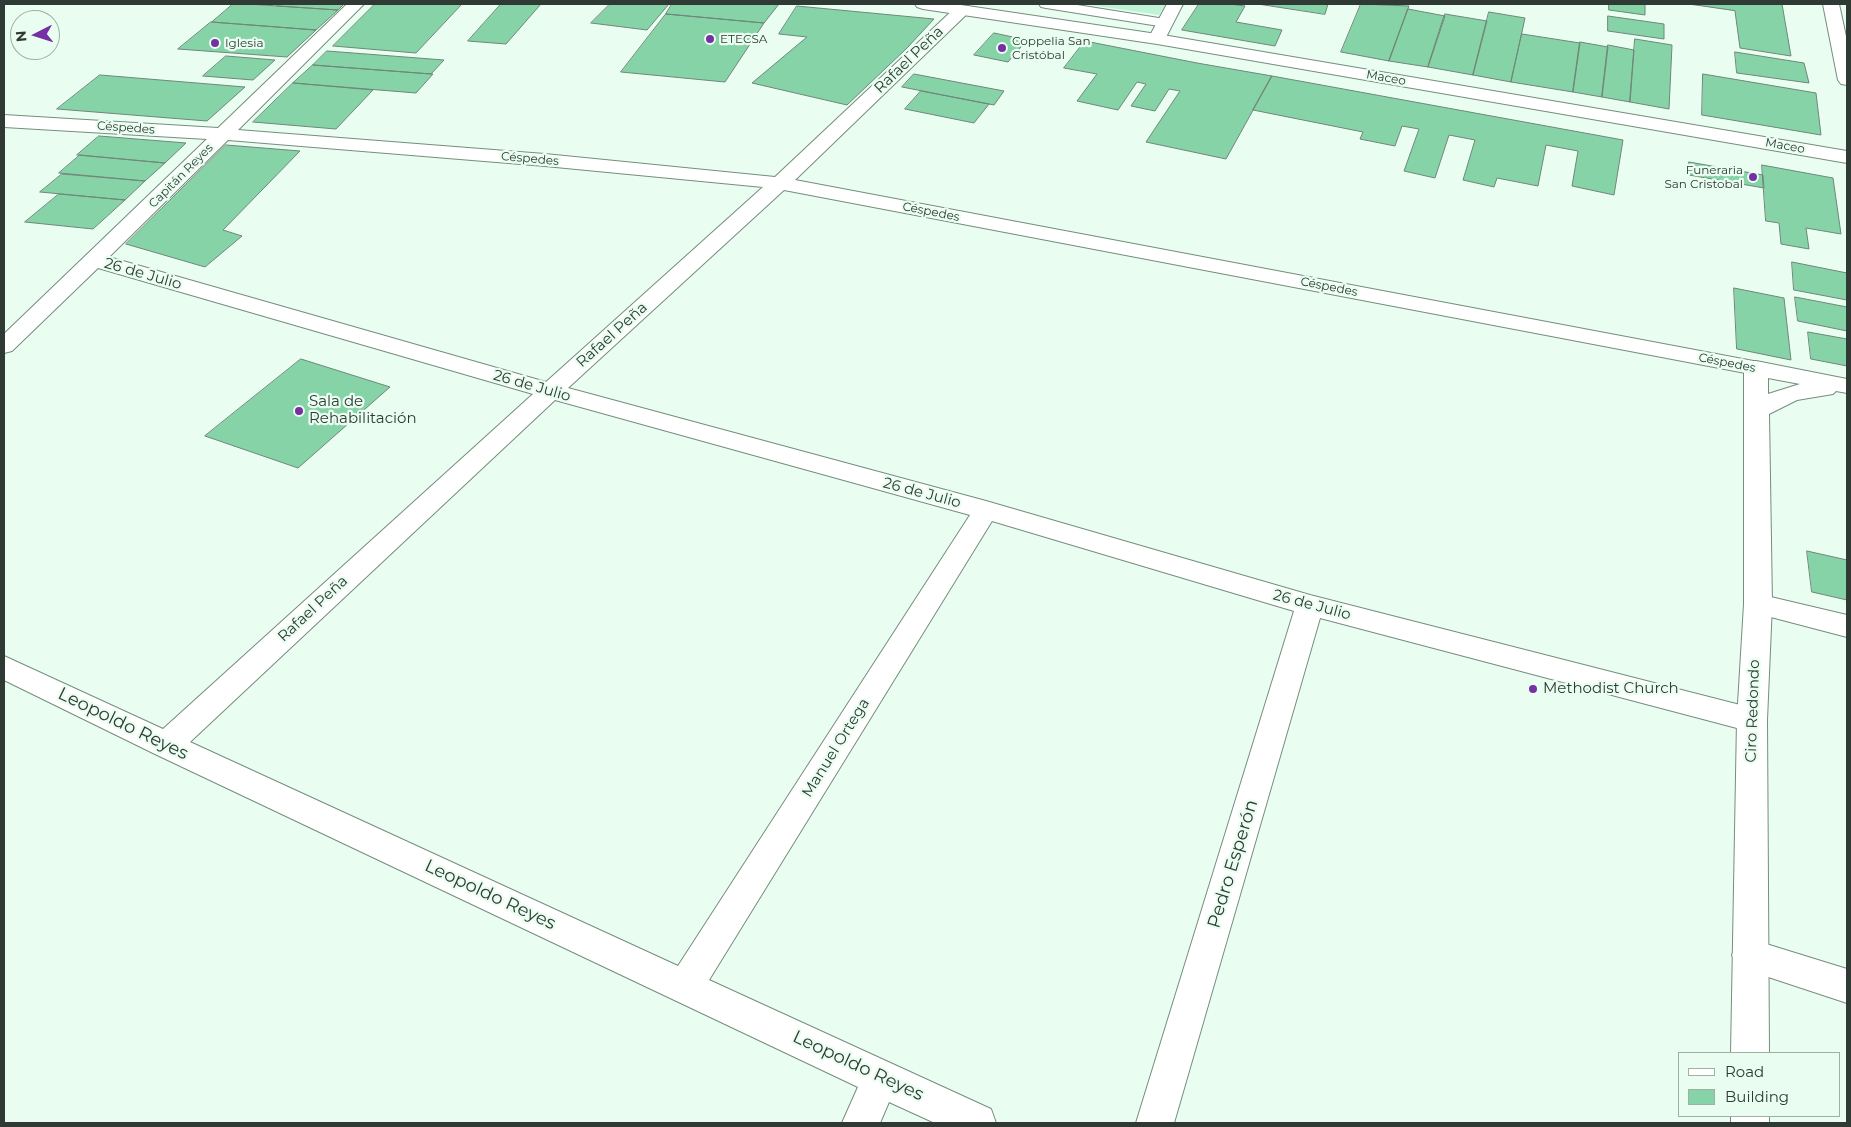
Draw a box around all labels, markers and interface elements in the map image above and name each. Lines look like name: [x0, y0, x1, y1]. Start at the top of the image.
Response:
north arrow: [10, 10, 60, 60]
street label: Rafael Peña: [871, 23, 947, 97]
text: N: [12, 30, 31, 43]
place label: ETECSA: [720, 32, 767, 46]
marker: ETECSA: [704, 33, 716, 45]
place label: Coppelia San Cristóbal: [1012, 34, 1091, 62]
place label: Iglesia: [225, 36, 263, 50]
marker: Iglesia: [209, 37, 221, 49]
marker: Coppelia San Cristóbal: [996, 42, 1008, 54]
street label: Maceo: [1365, 67, 1407, 89]
street label: Céspedes: [97, 119, 155, 137]
street label: Maceo: [1764, 135, 1806, 157]
street label: Capitán Reyes: [146, 141, 216, 211]
street label: Céspedes: [501, 149, 559, 169]
place label: Funeraria San Cristobal: [1664, 163, 1743, 191]
marker: Funeraria San Cristobal: [1747, 171, 1759, 183]
street label: Céspedes: [901, 199, 961, 225]
street label: 26 de Julio: [102, 254, 184, 294]
street label: Céspedes: [1299, 274, 1359, 300]
street label: Rafael Peña: [573, 299, 651, 371]
street label: Céspedes: [1697, 350, 1757, 376]
street label: 26 de Julio: [491, 366, 573, 406]
place label: Sala de Rehabilitación: [309, 393, 417, 428]
marker: Sala de Rehabilitación: [293, 405, 305, 417]
street label: 26 de Julio: [881, 474, 963, 512]
street label: Rafael Peña: [274, 572, 352, 646]
street label: 26 de Julio: [1271, 586, 1353, 624]
street label: Ciro Redondo: [1742, 659, 1764, 763]
place label: Methodist Church: [1543, 680, 1679, 698]
street label: Leopoldo Reyes: [54, 683, 192, 765]
marker: Methodist Church: [1527, 683, 1539, 695]
street label: Manuel Ortega: [798, 695, 874, 801]
street label: Pedro Esperón: [1203, 797, 1263, 931]
street label: Leopoldo Reyes: [421, 855, 559, 935]
street label: Leopoldo Reyes: [789, 1026, 927, 1106]
legend: [1678, 1052, 1841, 1117]
text: Road: [1725, 1062, 1764, 1081]
text: Building: [1725, 1087, 1789, 1106]

